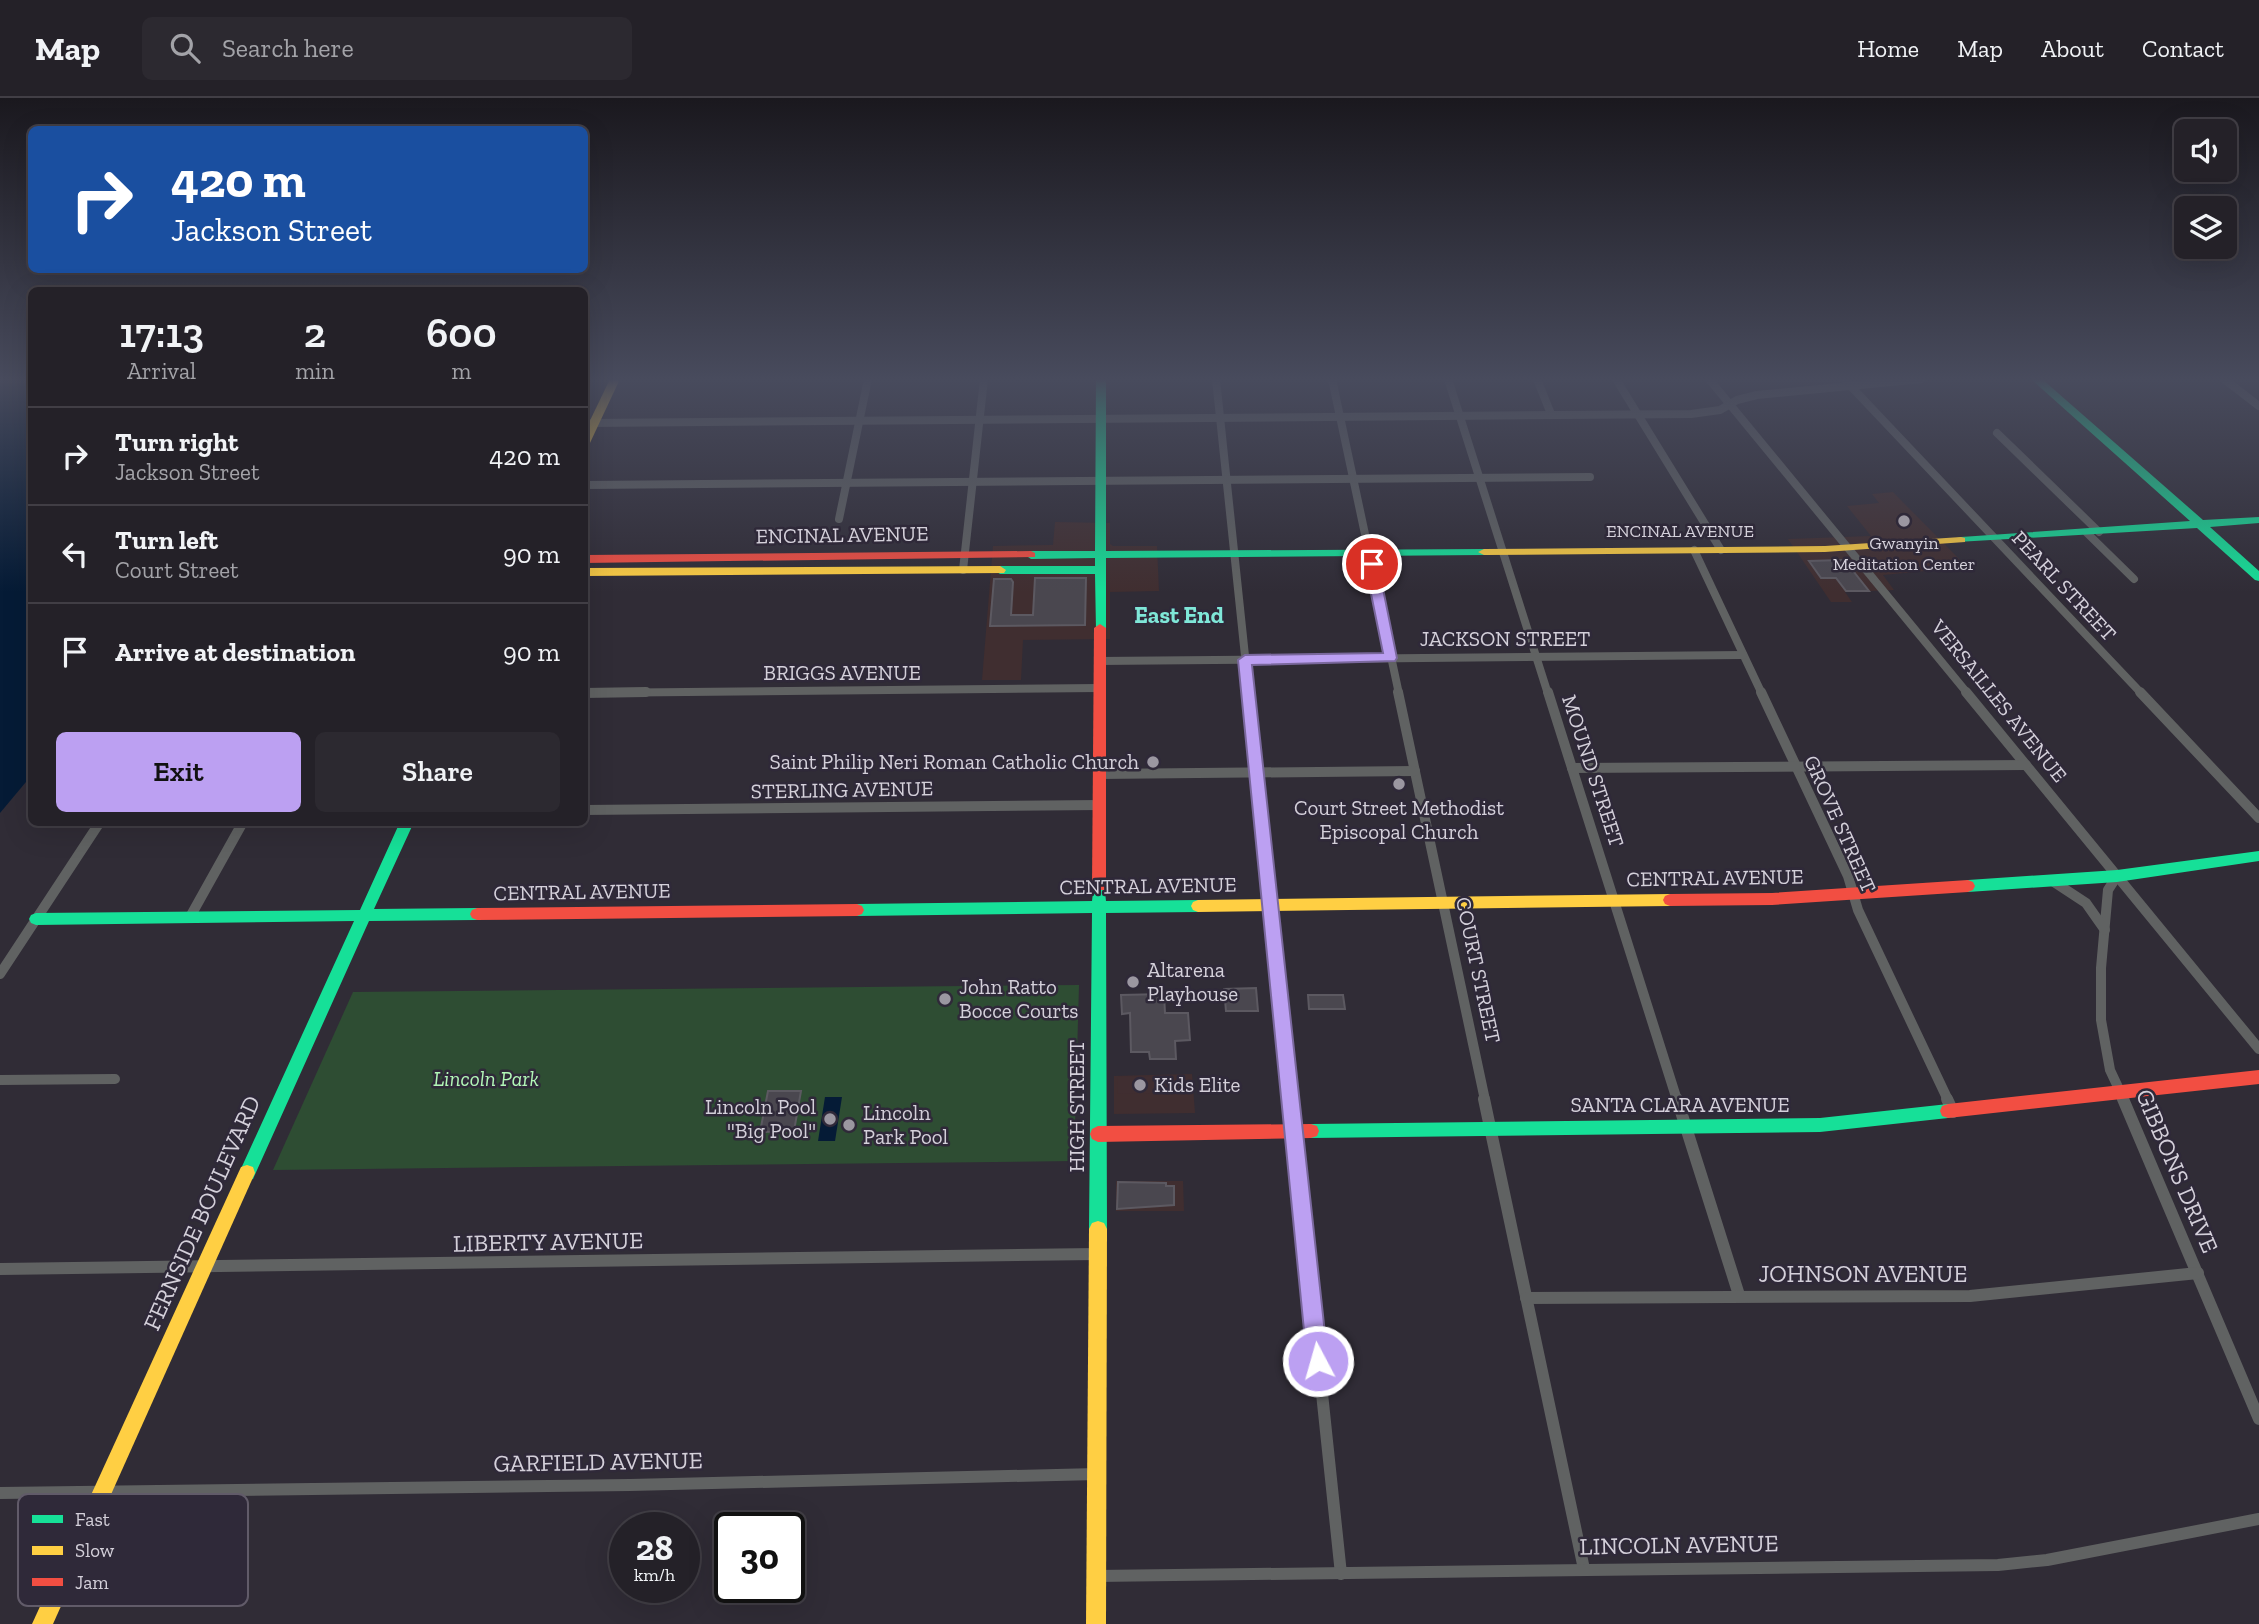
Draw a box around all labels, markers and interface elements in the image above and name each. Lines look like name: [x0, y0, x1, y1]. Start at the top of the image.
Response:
search box: [142, 17, 632, 80]
text: Map: [35, 29, 100, 68]
icon: search: [166, 29, 204, 67]
text: Search here: [222, 32, 354, 64]
text: Home: [1857, 34, 1919, 63]
text: Map: [1957, 34, 2003, 63]
text: About: [2041, 34, 2104, 63]
text: Contact: [2142, 34, 2224, 63]
map controls: [2174, 119, 2237, 259]
button: sound: [2174, 119, 2237, 182]
text: 420 m: [171, 151, 306, 210]
icon: right: [56, 154, 147, 245]
button: layers: [2174, 196, 2237, 259]
text: Jackson Street: [171, 211, 372, 249]
text: 17:13: [119, 307, 204, 358]
text: 2: [304, 307, 326, 358]
text: 600: [426, 307, 497, 358]
text: Arrival: [127, 357, 196, 385]
text: min: [295, 357, 335, 385]
text: m: [451, 357, 471, 385]
text: Turn right: [115, 426, 238, 458]
icon: right: [56, 437, 94, 475]
text: 420 m: [489, 440, 560, 472]
text: Jackson Street: [115, 458, 259, 486]
marker: Gwanyin Meditation Center: [1896, 513, 1912, 529]
street label: ENCINAL AVENUE: [755, 520, 929, 549]
street label: ENCINAL AVENUE: [1606, 520, 1754, 542]
text: Turn left: [115, 524, 218, 556]
street label: PEARL STREET: [2007, 525, 2122, 646]
place label: Gwanyin Meditation Center: [1833, 532, 1975, 575]
pin: [1342, 534, 1402, 594]
icon: left: [56, 535, 94, 573]
text: 90 m: [503, 538, 560, 570]
icon: arrive: [1353, 545, 1391, 583]
text: Court Street: [115, 556, 239, 584]
district label: East End: [1134, 601, 1224, 629]
street label: VERSAILLES AVENUE: [1926, 614, 2073, 787]
street label: JACKSON STREET: [1420, 626, 1590, 651]
icon: arrive: [56, 633, 94, 671]
text: Arrive at destination: [115, 636, 355, 668]
text: 90 m: [503, 636, 560, 668]
street label: BRIGGS AVENUE: [763, 660, 921, 685]
street label: MOUND STREET: [1557, 692, 1630, 850]
button: Exit: [56, 732, 301, 812]
button: Share: [315, 732, 560, 812]
place label: Saint Philip Neri Roman Catholic Church: [769, 749, 1139, 774]
street label: GROVE STREET: [1799, 751, 1882, 896]
marker: Saint Philip Neri Roman Catholic Church: [1145, 754, 1161, 770]
street label: STERLING AVENUE: [750, 775, 934, 804]
marker: Court Street Methodist Episcopal Church: [1391, 776, 1407, 792]
place label: Court Street Methodist Episcopal Church: [1294, 795, 1504, 844]
street label: CENTRAL AVENUE: [1626, 863, 1804, 892]
street label: CENTRAL AVENUE: [1059, 871, 1237, 900]
street label: CENTRAL AVENUE: [493, 877, 671, 906]
street label: COURT STREET: [1451, 894, 1506, 1045]
place label: Altarena Playhouse: [1147, 957, 1238, 1006]
place label: John Ratto Bocce Courts: [959, 974, 1078, 1023]
marker: Altarena Playhouse: [1125, 974, 1141, 990]
marker: John Ratto Bocce Courts: [937, 991, 953, 1007]
street label: HIGH STREET: [1064, 1040, 1089, 1172]
park label: Lincoln Park: [433, 1066, 539, 1091]
place label: Kids Elite: [1154, 1072, 1240, 1097]
marker: Kids Elite: [1132, 1077, 1148, 1093]
street label: GIBBONS DRIVE: [2130, 1084, 2225, 1257]
street label: FERNSIDE BOULEVARD: [137, 1091, 266, 1335]
street label: SANTA CLARA AVENUE: [1570, 1092, 1790, 1117]
place label: Lincoln Pool "Big Pool": [705, 1094, 816, 1143]
place label: Lincoln Park Pool: [863, 1100, 949, 1149]
marker: Lincoln Pool "Big Pool": [822, 1111, 838, 1127]
marker: Lincoln Park Pool: [841, 1117, 857, 1133]
street label: LIBERTY AVENUE: [453, 1225, 643, 1258]
street label: JOHNSON AVENUE: [1759, 1259, 1967, 1288]
position arrow: [1281, 1324, 1355, 1398]
street label: GARFIELD AVENUE: [493, 1445, 703, 1478]
legend: [18, 1494, 248, 1606]
text: Fast: [75, 1508, 110, 1531]
speed limit sign: 30: [714, 1512, 805, 1603]
text: 28: [636, 1527, 673, 1569]
street label: LINCOLN AVENUE: [1579, 1528, 1779, 1561]
text: Slow: [75, 1539, 115, 1562]
text: km/h: [634, 1564, 675, 1586]
text: Jam: [75, 1571, 109, 1594]

